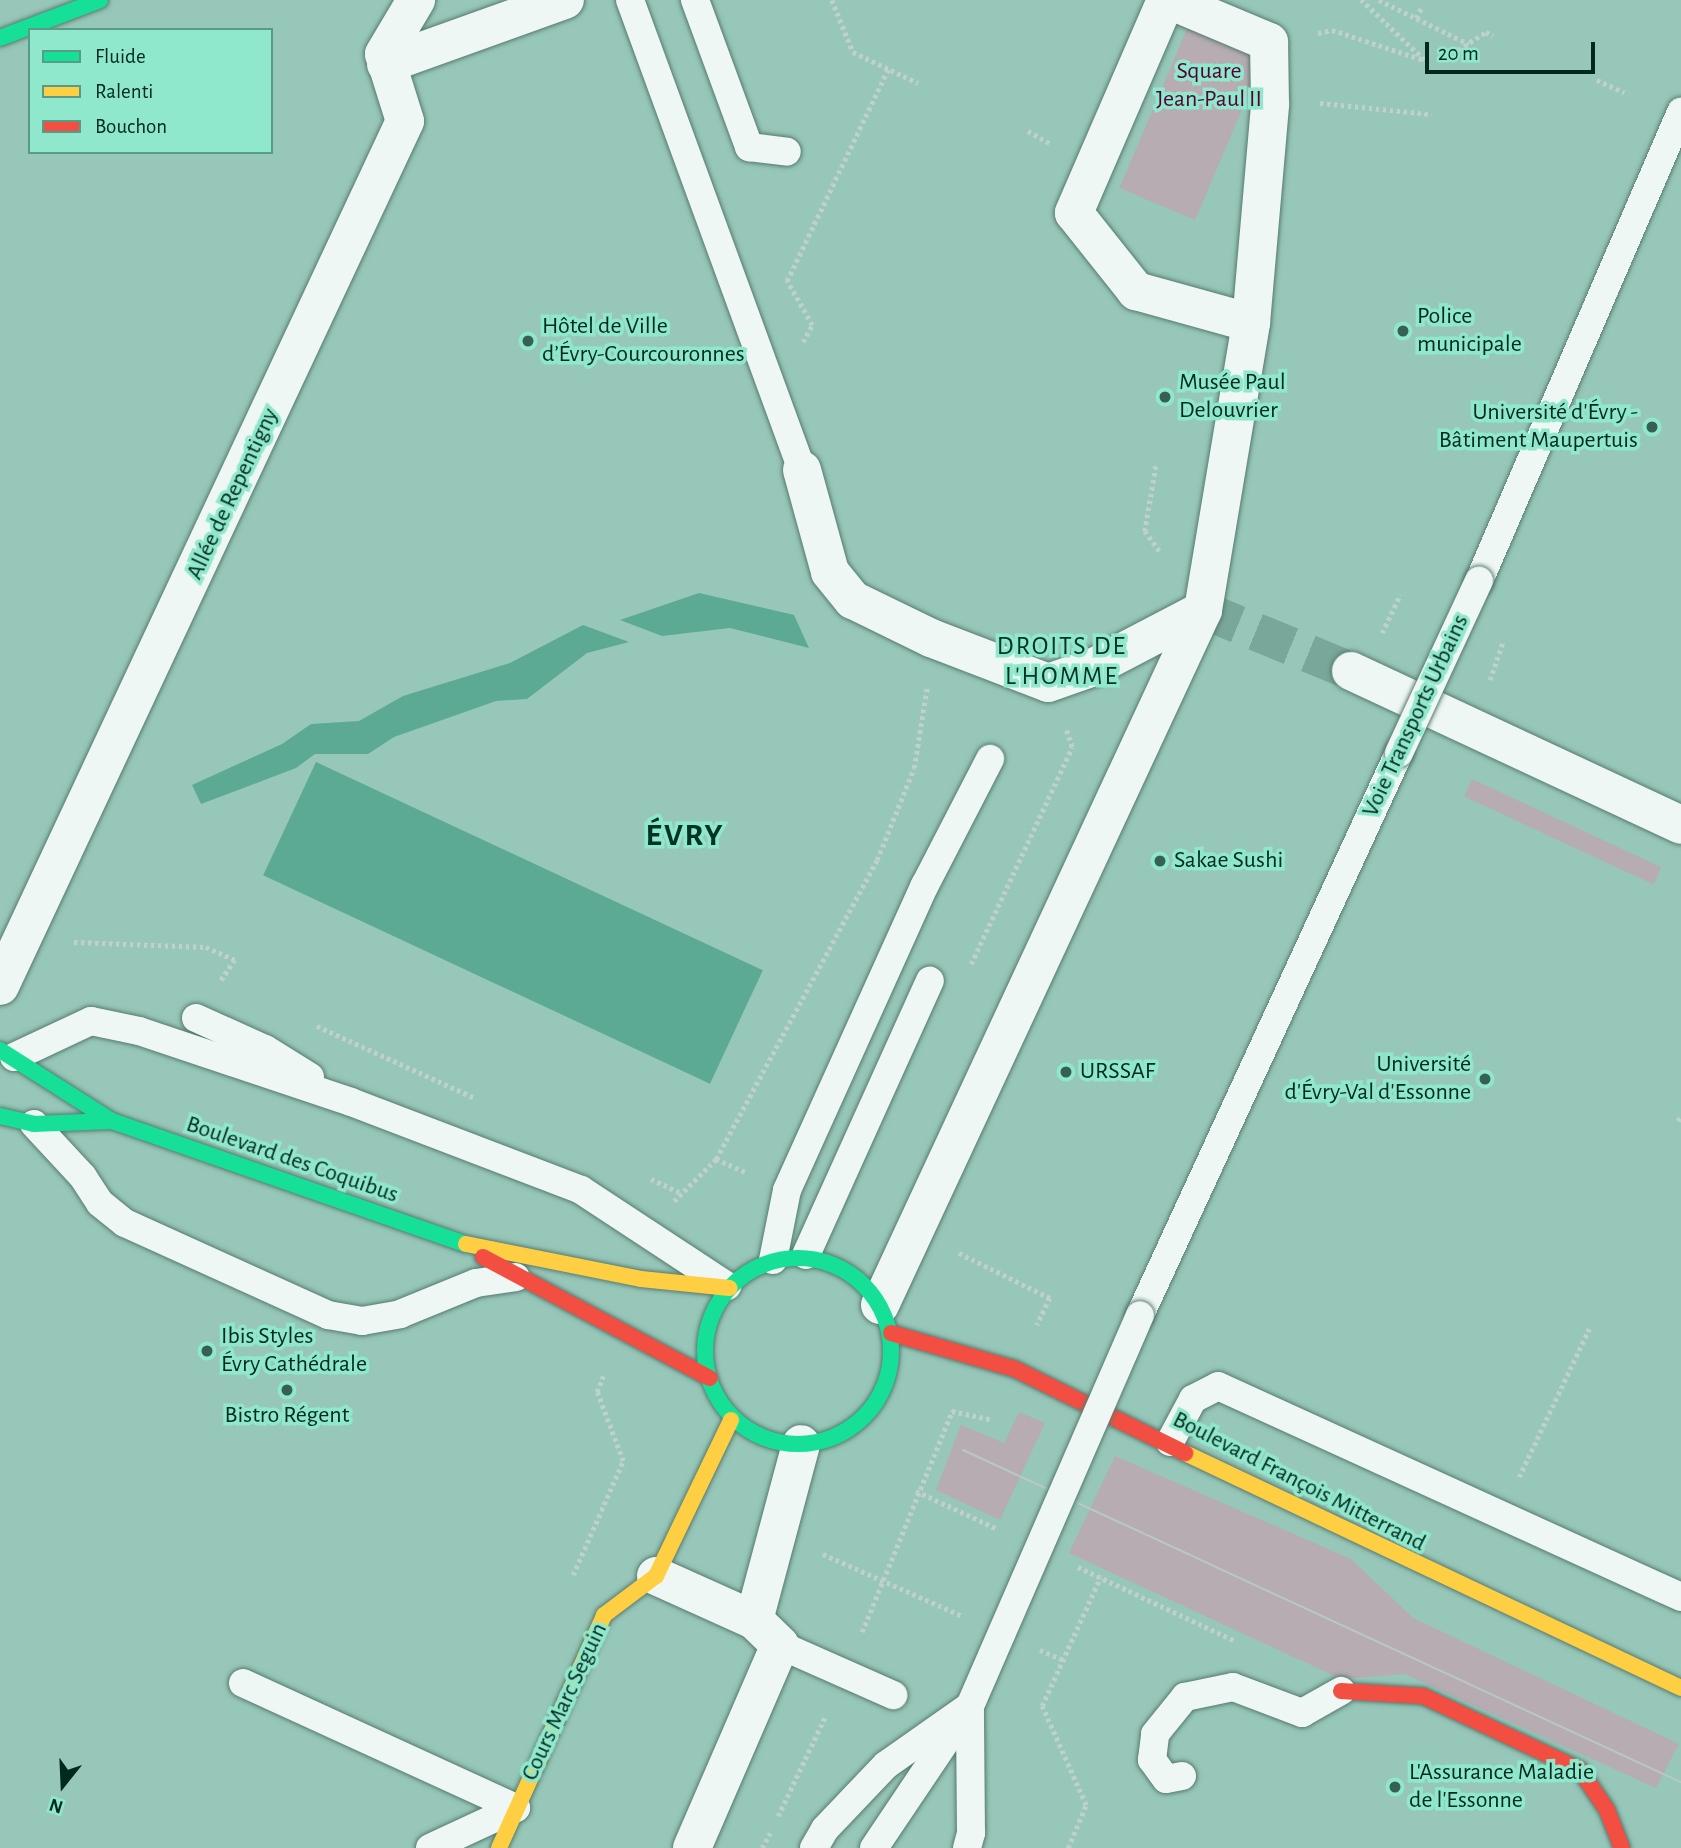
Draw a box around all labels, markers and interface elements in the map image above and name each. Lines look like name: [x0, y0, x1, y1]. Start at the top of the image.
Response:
legend: [28, 28, 273, 154]
scale bar: [1429, 28, 1599, 72]
text: 20 m: [1438, 43, 1479, 64]
text: Fluide: [95, 46, 146, 67]
park label: Square Jean-Paul II: [1156, 58, 1262, 114]
text: Ralenti: [95, 81, 153, 102]
text: Bouchon: [95, 116, 167, 137]
place label: Police municipale: [1417, 303, 1522, 359]
place label: Hôtel de Ville d’Évry-Courcouronnes: [542, 313, 745, 369]
marker: Police municipale: [1395, 323, 1411, 339]
marker: Hôtel de Ville d’Évry-Courcouronnes: [520, 333, 536, 349]
place label: Musée Paul Delouvrier: [1179, 369, 1286, 425]
marker: Musée Paul Delouvrier: [1157, 389, 1173, 405]
place label: Université d'Évry - Bâtiment Maupertuis: [1439, 399, 1638, 455]
street label: Allée de Repentigny: [181, 404, 285, 584]
marker: Université d'Évry - Bâtiment Maupertuis: [1644, 419, 1660, 435]
street label: Voie Transports Urbains: [1357, 610, 1475, 822]
district label: DROITS DE L'HOMME: [998, 631, 1126, 692]
district label: ÉVRY: [646, 816, 724, 854]
place label: Sakae Sushi: [1174, 847, 1283, 875]
marker: Sakae Sushi: [1152, 853, 1168, 869]
place label: Université d'Évry-Val d'Essonne: [1285, 1051, 1471, 1107]
place label: URSSAF: [1080, 1058, 1155, 1086]
marker: URSSAF: [1058, 1064, 1074, 1080]
marker: Université d'Évry-Val d'Essonne: [1477, 1071, 1493, 1087]
street label: Boulevard des Coquibus: [182, 1110, 402, 1210]
place label: Ibis Styles Évry Cathédrale: [221, 1323, 367, 1379]
marker: Ibis Styles Évry Cathédrale: [199, 1343, 215, 1359]
marker: Bistro Régent: [279, 1382, 295, 1398]
place label: Bistro Régent: [225, 1402, 349, 1430]
street label: Boulevard François Mitterrand: [1168, 1406, 1430, 1558]
street label: Cours Marc Seguin: [516, 1619, 614, 1785]
north arrow: [28, 1750, 98, 1820]
place label: L'Assurance Maladie de l'Essonne: [1409, 1759, 1594, 1815]
marker: L'Assurance Maladie de l'Essonne: [1387, 1779, 1403, 1795]
text: N: [47, 1794, 66, 1817]

